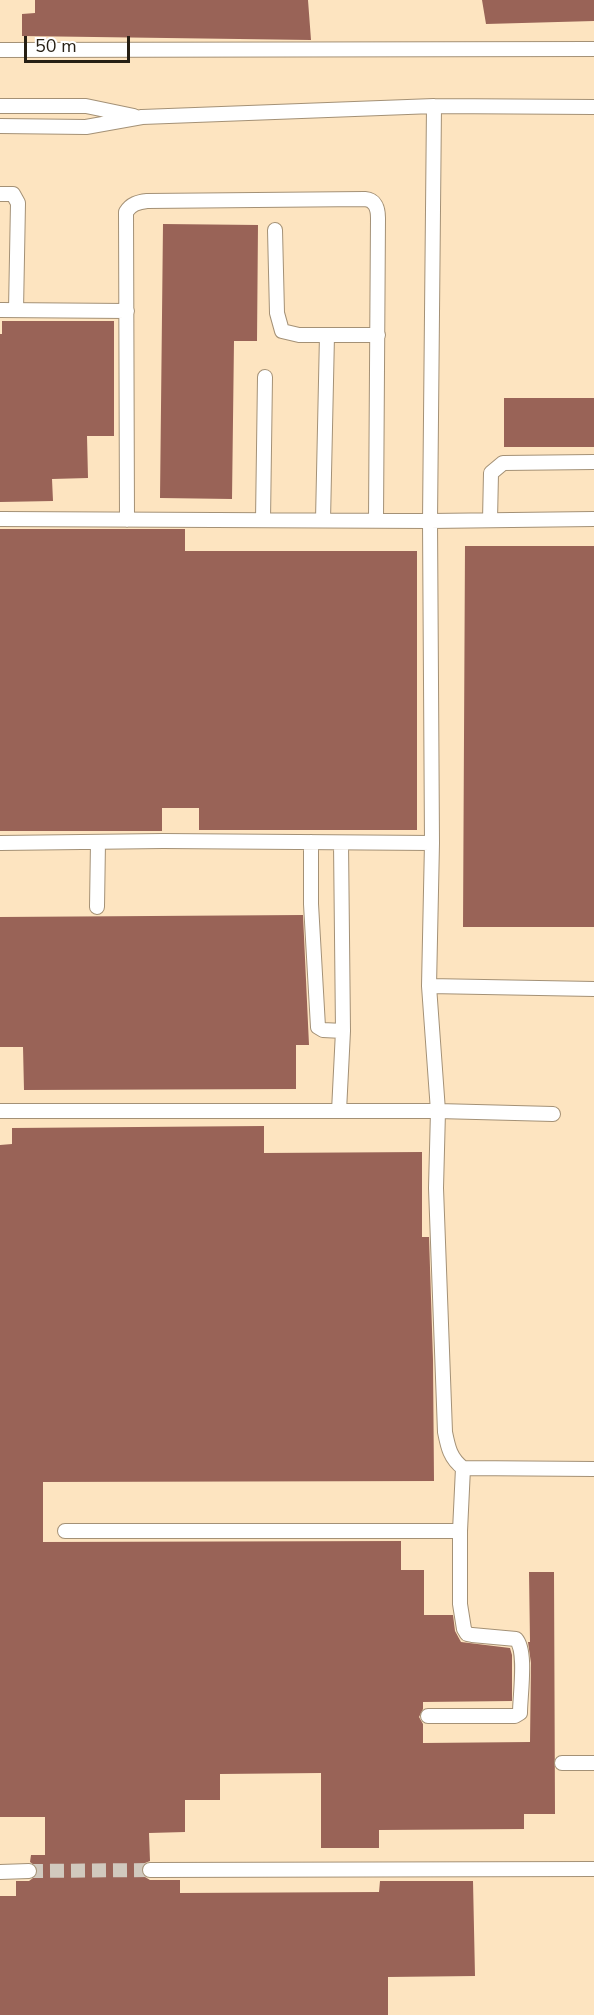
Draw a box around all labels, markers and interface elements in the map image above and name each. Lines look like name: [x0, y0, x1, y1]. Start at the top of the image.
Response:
scale bar: [27, 24, 134, 62]
text: 50 m: [35, 34, 77, 58]

